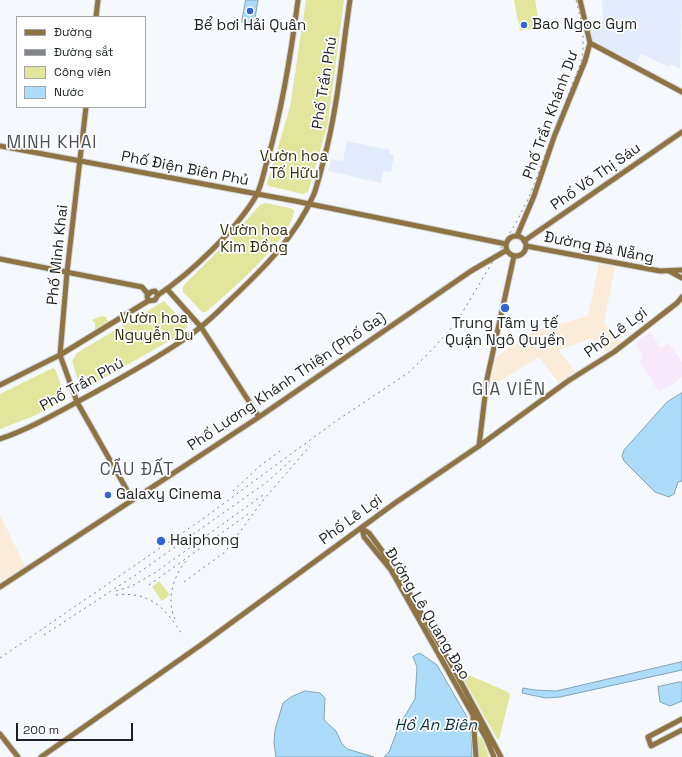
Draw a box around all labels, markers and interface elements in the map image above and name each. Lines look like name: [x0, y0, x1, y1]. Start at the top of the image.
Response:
marker: Bể bơi Hải Quân: [245, 6, 255, 16]
legend: [16, 16, 146, 108]
place label: Bao Ngoc Gym: [532, 16, 637, 34]
place label: Bể bơi Hải Quân: [194, 17, 306, 35]
marker: Bao Ngoc Gym: [519, 20, 529, 30]
text: Đường: [54, 24, 92, 40]
street label: Phố Trần Phú: [309, 35, 341, 131]
text: Đường sắt: [54, 44, 114, 60]
street label: Phố Trần Khánh Dư: [519, 48, 583, 182]
text: Công viên: [54, 64, 111, 80]
text: Nước: [54, 84, 84, 100]
district label: MINH KHAI: [6, 133, 98, 153]
street label: Phố Võ Thị Sáu: [548, 139, 644, 215]
street label: Phố Điện Biên Phủ: [120, 148, 250, 190]
park label: Vườn hoa Tố Hữu: [260, 148, 328, 183]
street label: Phố Minh Khai: [44, 204, 72, 306]
park label: Vườn hoa Kim Đồng: [220, 222, 288, 257]
street label: Đường Đà Nẵng: [543, 229, 655, 267]
marker: Trung Tâm y tế Quận Ngô Quyền: [499, 302, 511, 314]
street label: Phố Lê Lợi: [581, 304, 651, 362]
street label: Phố Lương Khánh Thiện (Phố Ga): [185, 309, 389, 455]
park label: Vườn hoa Nguyễn Du: [114, 310, 194, 345]
place label: Trung Tâm y tế Quận Ngô Quyền: [445, 315, 565, 350]
street label: Phố Trần Phú: [37, 354, 127, 416]
district label: GIA VIÊN: [472, 380, 546, 400]
district label: CẦU ĐẤT: [100, 460, 174, 480]
place label: Galaxy Cinema: [116, 486, 222, 504]
marker: Galaxy Cinema: [103, 490, 113, 500]
street label: Phố Lê Lợi: [316, 491, 386, 549]
place label: Haiphong: [170, 532, 239, 550]
marker: Haiphong: [155, 535, 167, 547]
street label: Đường Lê Quang Đạo: [380, 545, 474, 683]
scale bar: [18, 715, 135, 741]
water label: Hồ An Biên: [395, 716, 477, 736]
text: 200 m: [23, 722, 59, 738]

